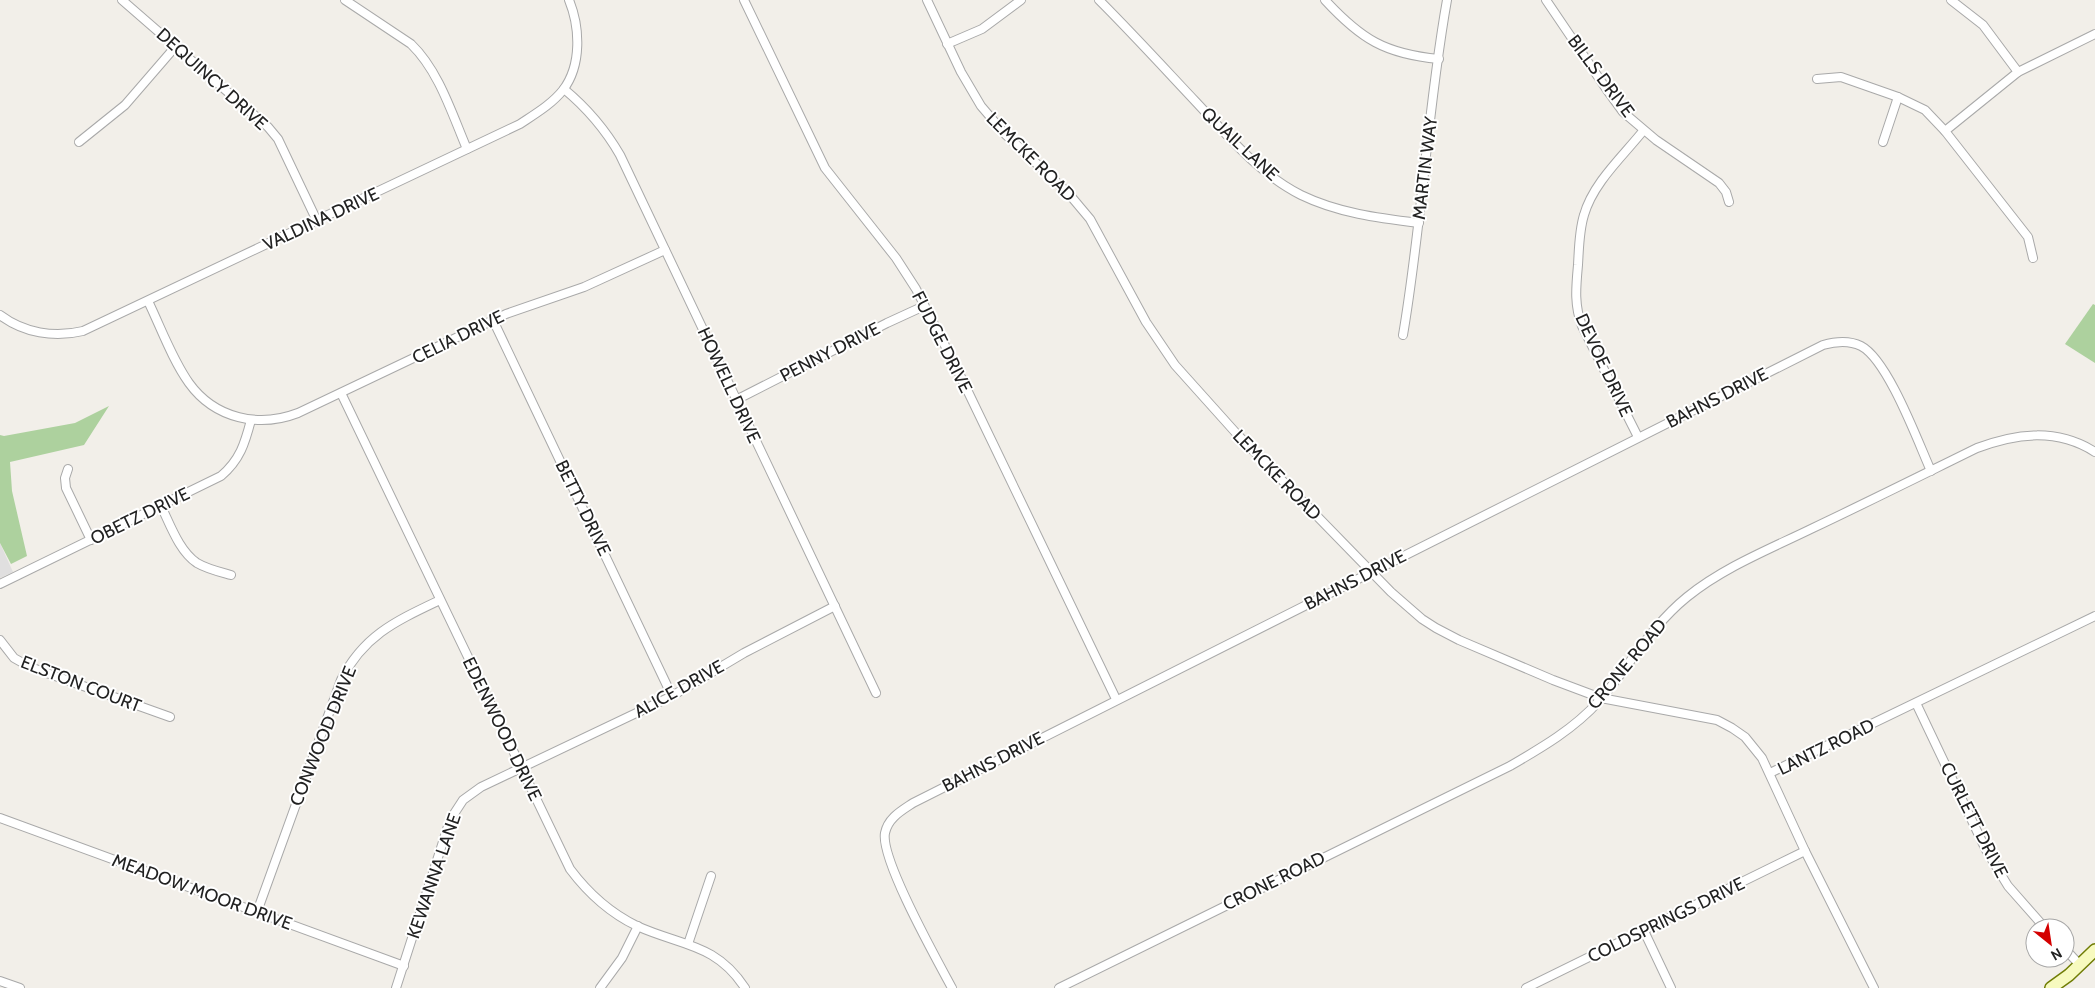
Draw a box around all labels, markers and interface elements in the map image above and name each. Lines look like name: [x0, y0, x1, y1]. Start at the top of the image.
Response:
street label: DEQUINCY DRIVE: [152, 23, 272, 135]
street label: BILLS DRIVE: [1563, 30, 1639, 122]
street label: QUAIL LANE: [1197, 102, 1283, 186]
street label: LEMCKE ROAD: [982, 108, 1080, 206]
street label: MARTIN WAY: [1408, 114, 1442, 221]
street label: VALDINA DRIVE: [260, 183, 382, 255]
street label: FUDGE DRIVE: [907, 287, 977, 397]
street label: CELIA DRIVE: [409, 305, 507, 369]
street label: DEVOE DRIVE: [1571, 310, 1637, 420]
street label: PENNY DRIVE: [776, 317, 884, 387]
street label: HOWELL DRIVE: [693, 324, 765, 446]
street label: BAHNS DRIVE: [1662, 363, 1772, 433]
street label: LEMCKE ROAD: [1228, 425, 1326, 525]
street label: BETTY DRIVE: [550, 457, 616, 559]
street label: OBETZ DRIVE: [87, 483, 193, 549]
street label: BAHNS DRIVE: [1300, 545, 1410, 615]
street label: CRONE ROAD: [1583, 614, 1671, 714]
street label: ELSTON COURT: [18, 651, 145, 717]
street label: EDENWOOD DRIVE: [458, 654, 546, 804]
street label: ALICE DRIVE: [630, 655, 728, 723]
street label: CONWOOD DRIVE: [285, 663, 361, 809]
street label: LANTZ ROAD: [1774, 714, 1878, 780]
street label: BAHNS DRIVE: [938, 727, 1048, 797]
street label: CURLETT DRIVE: [1935, 759, 2013, 881]
street label: KEWANNA LANE: [402, 811, 466, 941]
street label: CRONE ROAD: [1219, 847, 1329, 915]
street label: MEADOW MOOR DRIVE: [109, 849, 295, 935]
street label: COLDSPRINGS DRIVE: [1584, 872, 1748, 968]
north arrow: [2025, 918, 2075, 968]
text: N: [2048, 944, 2065, 965]

